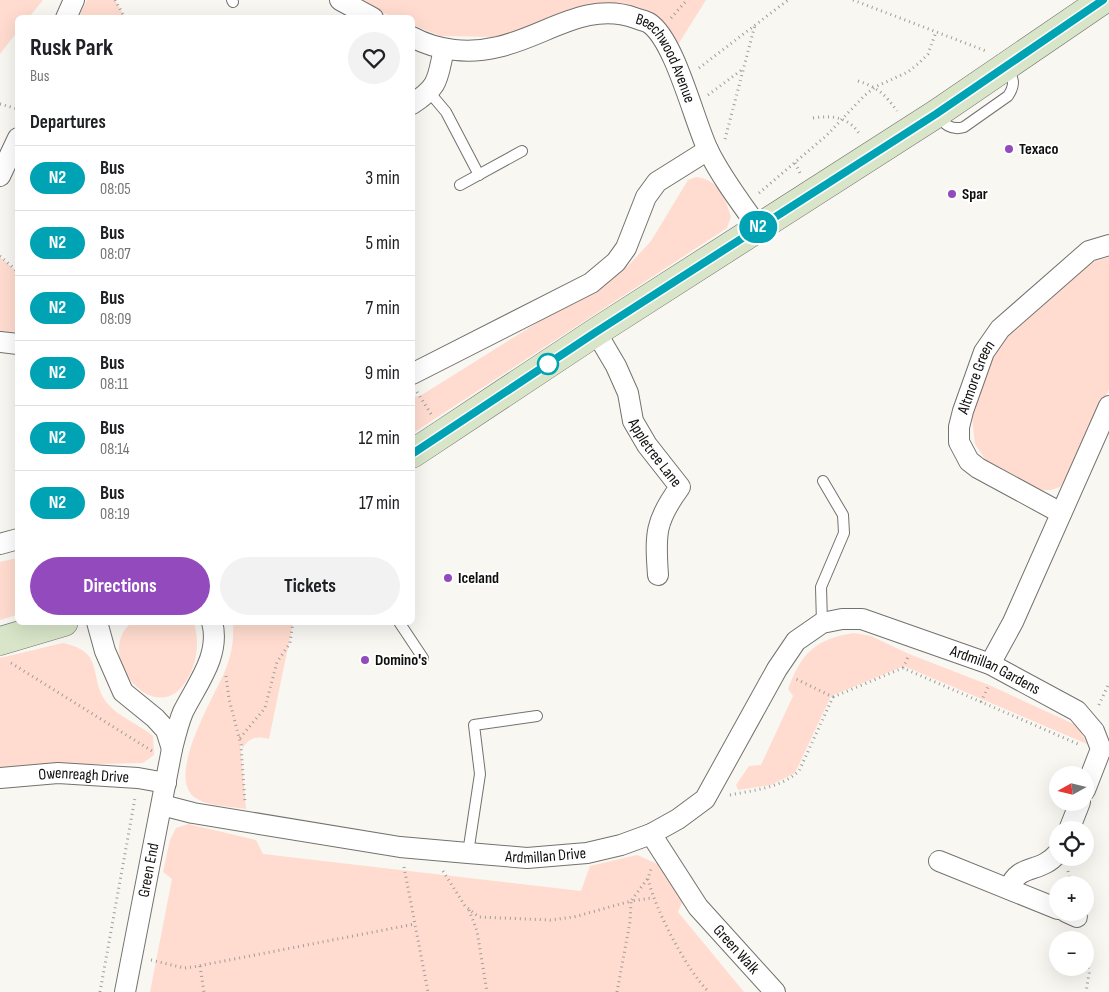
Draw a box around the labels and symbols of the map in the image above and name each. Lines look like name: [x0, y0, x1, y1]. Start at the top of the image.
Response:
street label: Beechwood Avenue: [634, 9, 699, 105]
place label: Texaco: [1019, 140, 1058, 159]
marker: Texaco: [1003, 143, 1015, 155]
place label: Spar: [962, 185, 988, 204]
marker: Spar: [946, 188, 958, 200]
line badge: N2: [736, 211, 780, 243]
street label: Altmore Green: [953, 337, 999, 417]
unlabelled marker: [537, 353, 559, 375]
street label: Appletree Lane: [624, 414, 686, 491]
place label: Iceland: [458, 569, 499, 588]
marker: Iceland: [442, 572, 454, 584]
street label: Ardmillan Gardens: [947, 641, 1044, 699]
place label: Domino's: [375, 651, 427, 670]
marker: Domino's: [359, 654, 371, 666]
street label: Owenreagh Drive: [38, 763, 130, 787]
north arrow: [1049, 766, 1094, 811]
street label: Green End: [134, 842, 163, 899]
street label: Ardmillan Drive: [504, 844, 587, 868]
street label: Green Walk: [709, 921, 764, 978]

